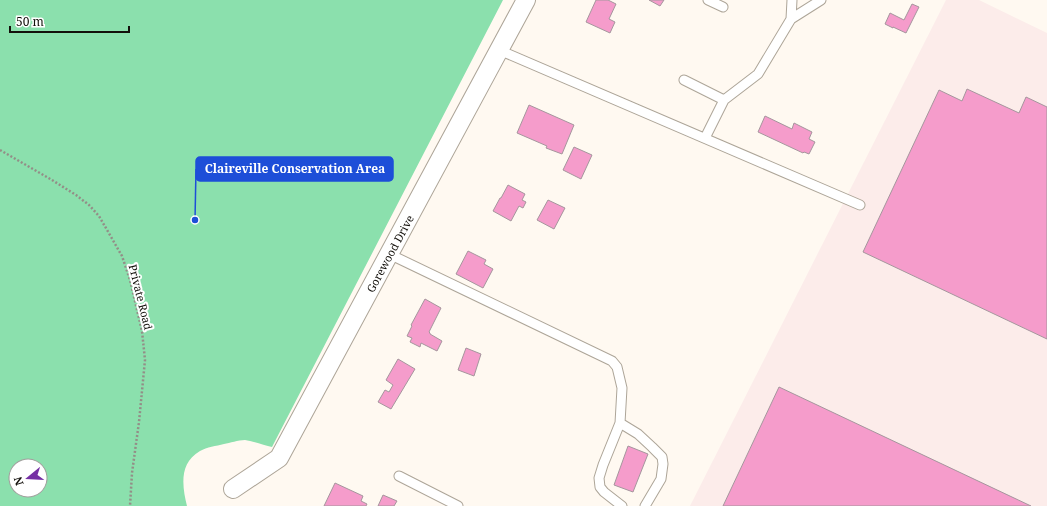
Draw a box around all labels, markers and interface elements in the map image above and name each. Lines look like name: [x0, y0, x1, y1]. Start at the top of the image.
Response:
scale bar: [10, 8, 129, 34]
text: 50 m: [16, 13, 44, 30]
callout: Claireville Conservation Area: [196, 157, 393, 181]
text: Claireville Conservation Area: [205, 160, 385, 177]
street label: Gorewood Drive: [362, 212, 416, 295]
street label: Private Road: [126, 263, 156, 332]
north arrow: [8, 458, 48, 498]
text: N: [9, 474, 26, 488]

